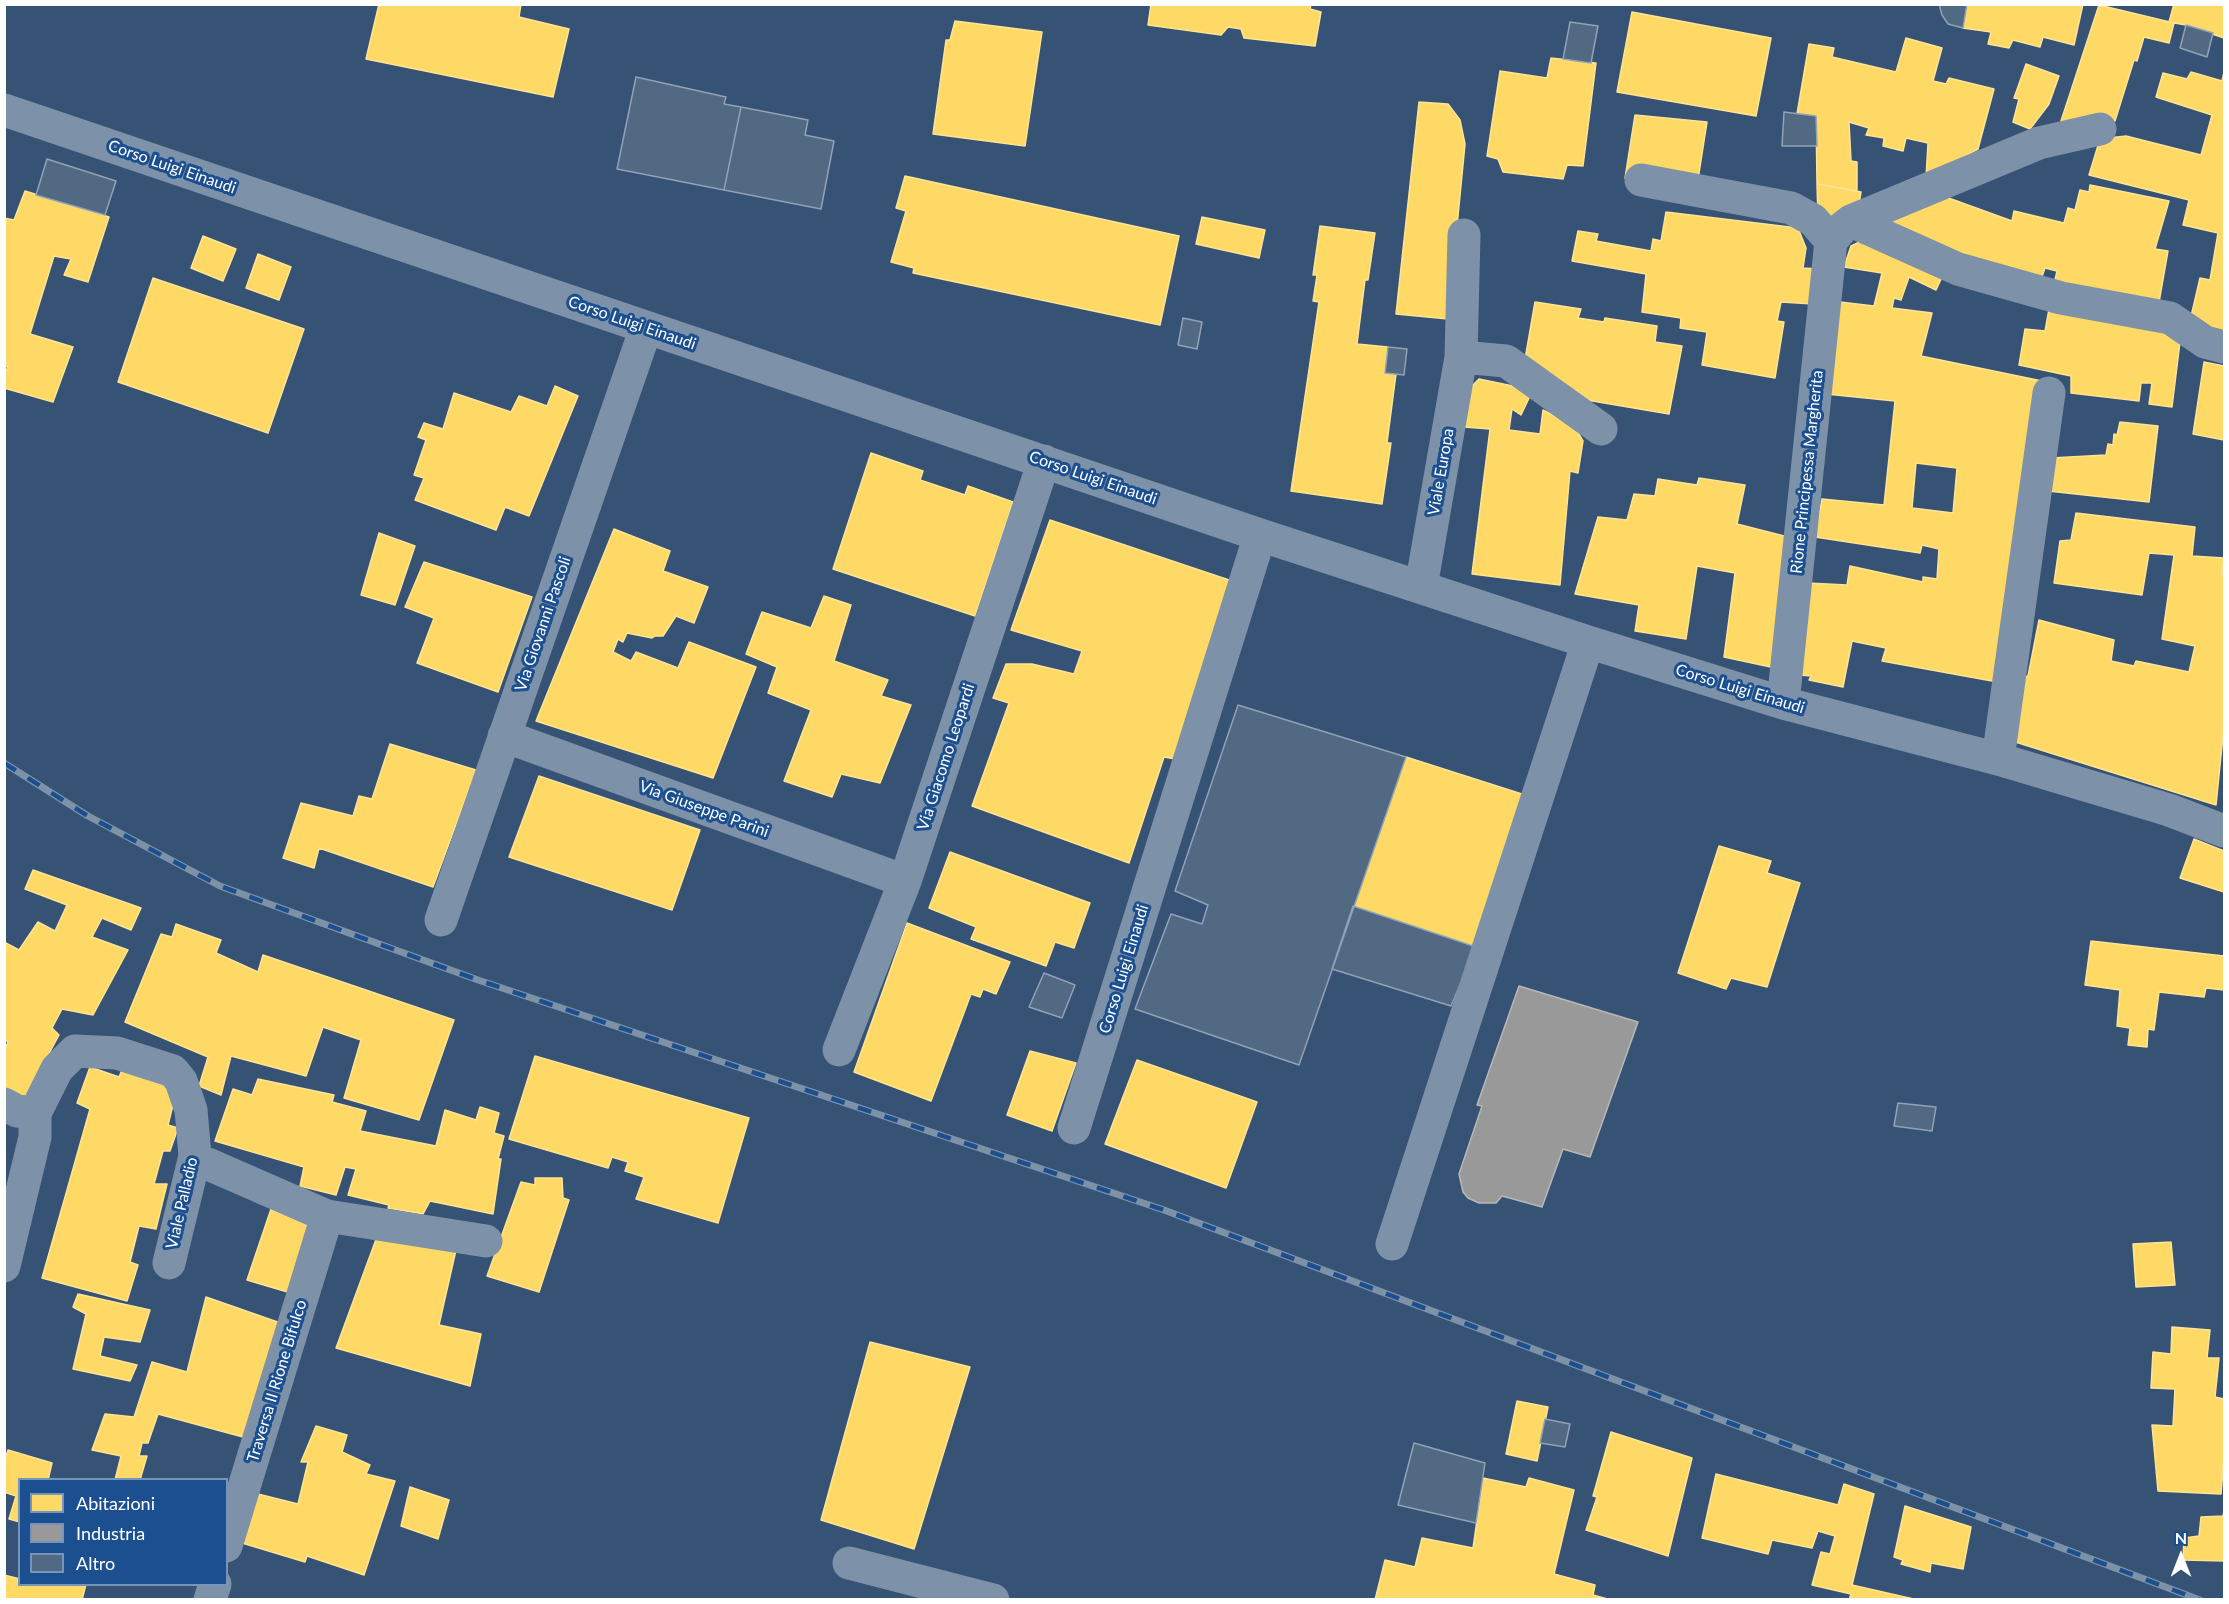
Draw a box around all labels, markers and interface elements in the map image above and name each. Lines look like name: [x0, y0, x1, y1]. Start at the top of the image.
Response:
street label: Corso Luigi Einaudi: [106, 136, 238, 198]
street label: Corso Luigi Einaudi: [566, 292, 698, 354]
street label: Rione Principessa Margherita: [1787, 369, 1827, 575]
street label: Viale Europa: [1424, 427, 1458, 517]
street label: Corso Luigi Einaudi: [1027, 447, 1159, 509]
street label: Via Giovanni Pascoli: [511, 554, 575, 694]
street label: Corso Luigi Einaudi: [1673, 660, 1807, 718]
street label: Via Giacomo Leopardi: [913, 681, 979, 833]
street label: Via Giuseppe Parini: [636, 777, 772, 841]
street label: Corso Luigi Einaudi: [1095, 902, 1153, 1036]
street label: Viale Palladio: [162, 1155, 202, 1251]
street label: Traversa II Rione Bifulco: [243, 1298, 311, 1464]
legend: [18, 1478, 228, 1586]
text: Abitazioni: [76, 1492, 155, 1514]
text: Industria: [76, 1522, 145, 1544]
north arrow: [2151, 1526, 2211, 1586]
text: N: [2175, 1528, 2187, 1547]
text: Altro: [76, 1552, 115, 1574]

